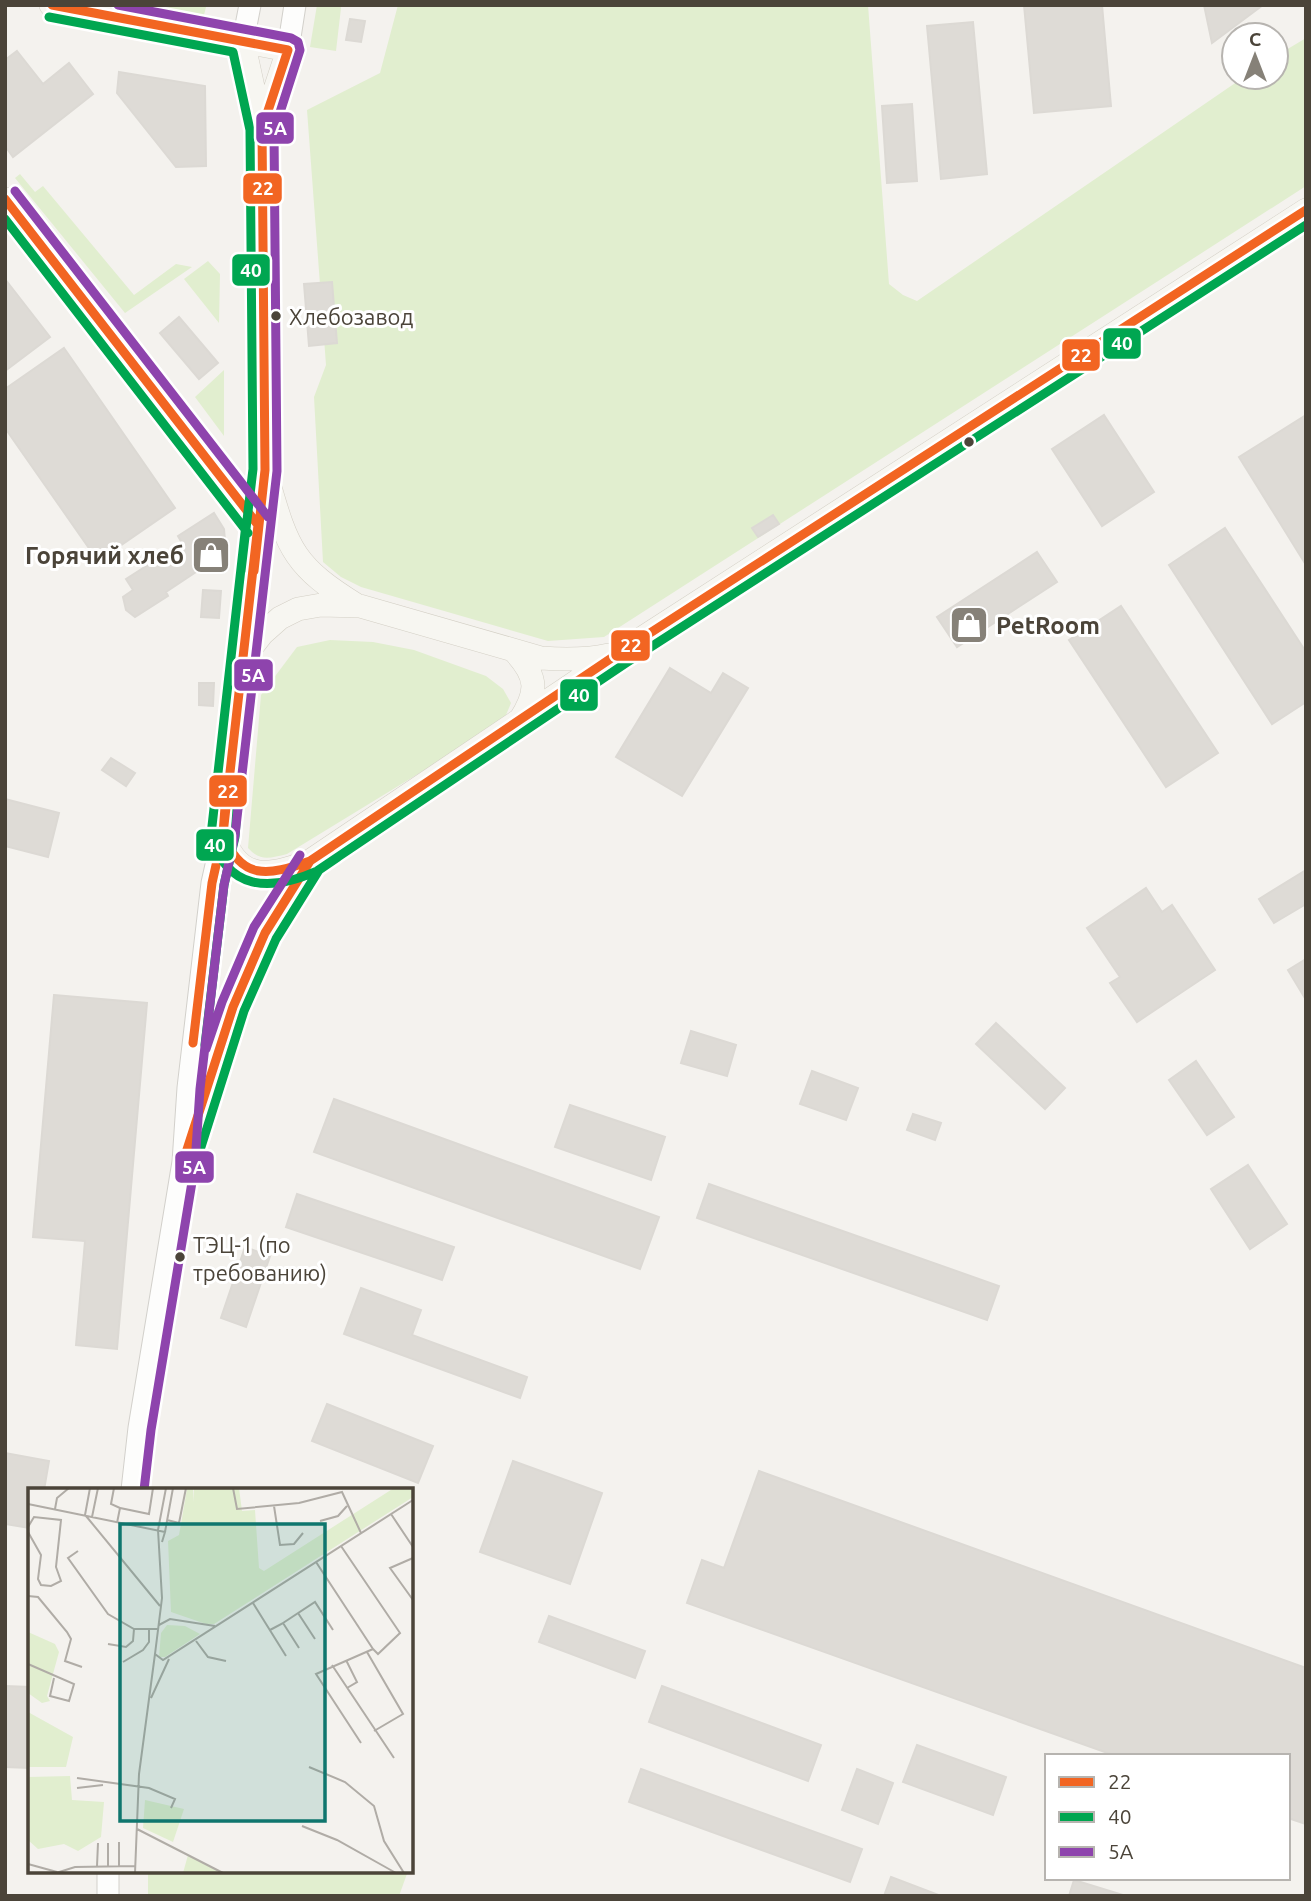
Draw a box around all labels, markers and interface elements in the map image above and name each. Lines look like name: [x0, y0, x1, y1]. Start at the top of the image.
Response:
north arrow: [1220, 21, 1290, 91]
text: С: [1249, 28, 1261, 50]
line badge: 5А: [255, 111, 295, 145]
text: 5А: [263, 117, 288, 139]
line badge: 22: [242, 172, 283, 205]
text: 22: [252, 177, 274, 199]
line badge: 40: [231, 253, 271, 287]
text: 40: [240, 259, 262, 281]
place label: Хлебозавод: [289, 304, 413, 329]
marker: Хлебозавод: [269, 309, 283, 323]
line badge: 40: [1102, 327, 1142, 360]
text: 40: [1111, 332, 1133, 354]
line badge: 22: [1061, 338, 1101, 372]
text: 22: [1070, 344, 1092, 366]
unlabelled marker: [962, 435, 976, 449]
shop icon: Горячий хлеб: [190, 534, 232, 576]
place label: Горячий хлеб: [25, 542, 184, 569]
shop icon: PetRoom: [948, 604, 990, 646]
place label: PetRoom: [996, 612, 1100, 639]
line badge: 22: [610, 629, 651, 662]
text: 22: [620, 634, 642, 656]
line badge: 5А: [233, 658, 274, 692]
text: 5А: [241, 664, 266, 686]
line badge: 40: [559, 678, 599, 712]
text: 40: [568, 684, 590, 706]
line badge: 22: [208, 774, 248, 808]
text: 22: [217, 780, 239, 802]
line badge: 40: [195, 828, 235, 862]
text: 40: [204, 834, 226, 856]
line badge: 5А: [174, 1150, 215, 1184]
text: 5А: [182, 1156, 207, 1178]
place label: ТЭЦ-1 (по требованию): [193, 1232, 327, 1286]
marker: ТЭЦ-1 (по требованию): [173, 1250, 187, 1264]
inset map: [28, 1488, 413, 1873]
legend: [1045, 1754, 1290, 1880]
text: 22: [1108, 1769, 1132, 1793]
text: 40: [1108, 1804, 1132, 1828]
text: 5А: [1108, 1839, 1134, 1863]

